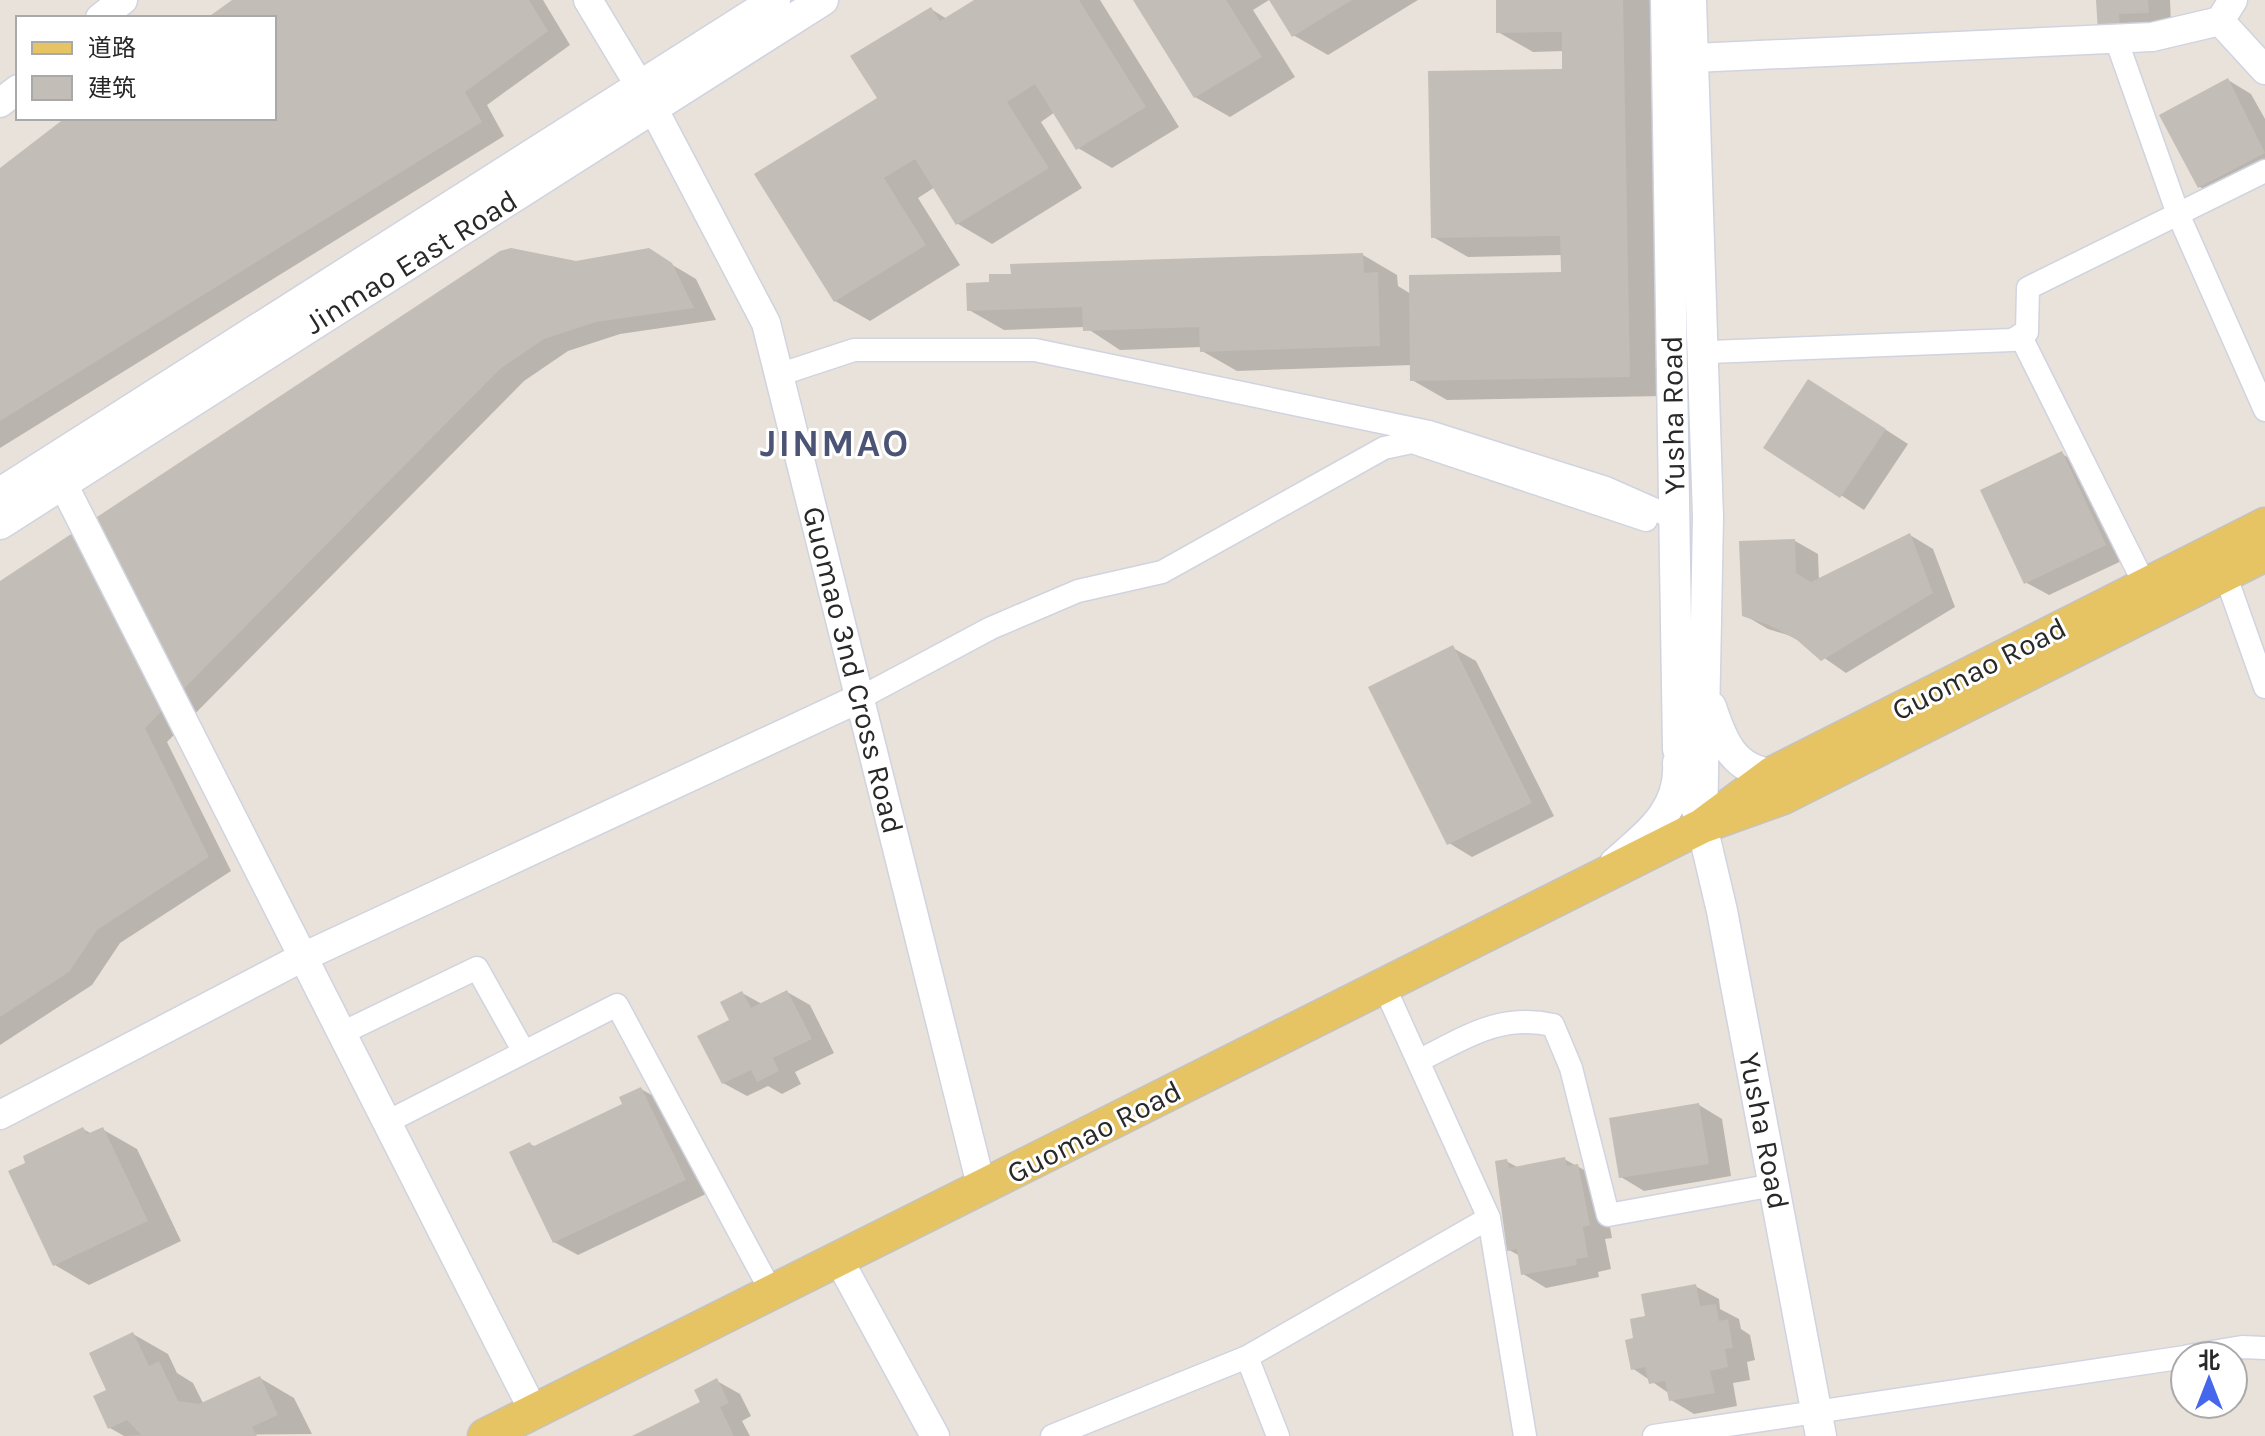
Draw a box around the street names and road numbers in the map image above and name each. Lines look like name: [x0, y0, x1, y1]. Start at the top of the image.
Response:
street label: Jinmao East Road: [298, 182, 524, 342]
street label: Yusha Road: [1654, 335, 1692, 495]
street label: Guomao 3nd Cross Road: [795, 503, 911, 837]
street label: Guomao Road: [1886, 610, 2072, 728]
street label: Yusha Road: [1731, 1049, 1797, 1213]
street label: Guomao Road: [1001, 1073, 1187, 1191]

